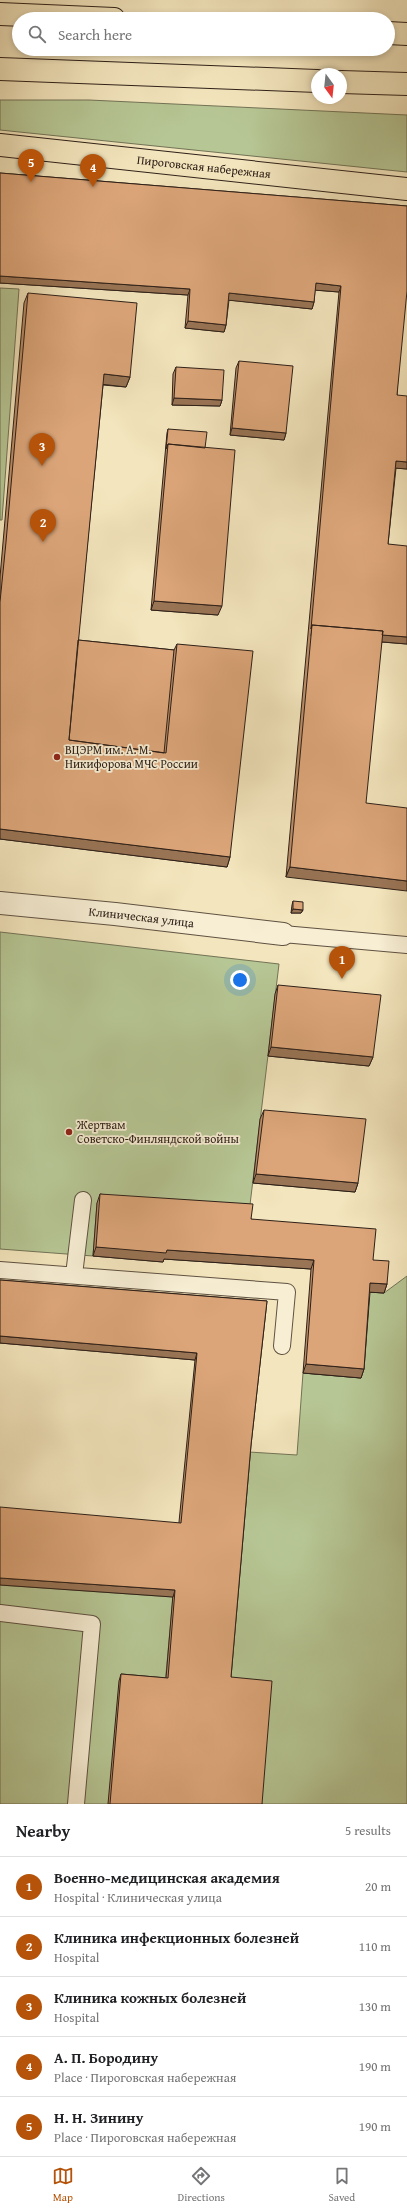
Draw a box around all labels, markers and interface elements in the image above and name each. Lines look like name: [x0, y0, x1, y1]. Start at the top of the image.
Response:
search box: [12, 12, 395, 56]
icon: search: [26, 23, 48, 45]
text: Search here: [58, 24, 132, 45]
north arrow: [311, 68, 347, 104]
pin: 5: [18, 149, 44, 182]
street label: Пироговская набережная: [136, 151, 272, 182]
pin: 4: [80, 154, 106, 187]
pin: 3: [29, 433, 55, 466]
pin: 2: [30, 509, 56, 542]
place label: ВЦЭРМ им. А. М. Никифорова МЧС России: [65, 741, 198, 772]
marker: ВЦЭРМ им. А. М. Никифорова МЧС России: [52, 752, 62, 762]
street label: Клиническая улица: [88, 903, 195, 931]
pin: 1: [329, 946, 355, 979]
your location: [230, 970, 250, 990]
place label: Жертвам Советско-Финляндской войны: [76, 1116, 239, 1147]
marker: Жертвам Советско-Финляндской войны: [64, 1127, 74, 1137]
text: Nearby: [16, 1818, 70, 1843]
text: 5 results: [345, 1821, 391, 1840]
text: Военно-медицинская академия: [54, 1867, 280, 1888]
text: 1: [26, 1877, 32, 1896]
text: 20 m: [365, 1877, 391, 1896]
text: Hospital · Клиническая улица: [54, 1888, 222, 1907]
text: Клиника инфекционных болезней: [54, 1927, 299, 1948]
text: 2: [26, 1937, 32, 1956]
text: 110 m: [359, 1937, 391, 1956]
text: Hospital: [54, 1948, 99, 1967]
text: Клиника кожных болезней: [54, 1987, 246, 2008]
text: 3: [26, 1997, 32, 2016]
text: 130 m: [359, 1997, 391, 2016]
text: Hospital: [54, 2008, 99, 2027]
text: А. П. Бородину: [54, 2047, 158, 2068]
text: 4: [26, 2057, 32, 2076]
text: 190 m: [359, 2057, 391, 2076]
text: Place · Пироговская набережная: [54, 2068, 236, 2087]
text: Н. Н. Зинину: [54, 2107, 143, 2128]
text: 5: [26, 2117, 32, 2136]
text: 190 m: [359, 2117, 391, 2136]
text: Place · Пироговская набережная: [54, 2128, 236, 2147]
tab: Map: [52, 2165, 74, 2205]
tab: Directions: [178, 2165, 225, 2205]
tab: Saved: [328, 2165, 355, 2205]

